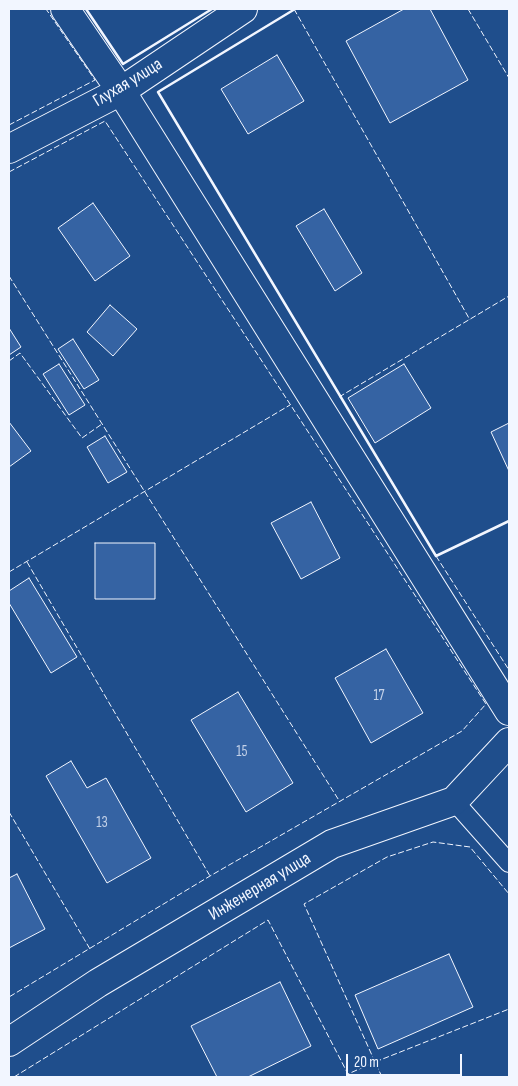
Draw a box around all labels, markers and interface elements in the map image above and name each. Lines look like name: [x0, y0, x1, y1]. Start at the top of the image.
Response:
street label: Глухая улица: [89, 54, 167, 112]
house number: 17: [373, 687, 385, 705]
house number: 15: [236, 743, 248, 761]
house number: 13: [96, 814, 108, 832]
street label: Инженерная улица: [205, 848, 315, 926]
scale bar: [348, 1044, 464, 1076]
text: 20 m: [354, 1053, 379, 1072]

